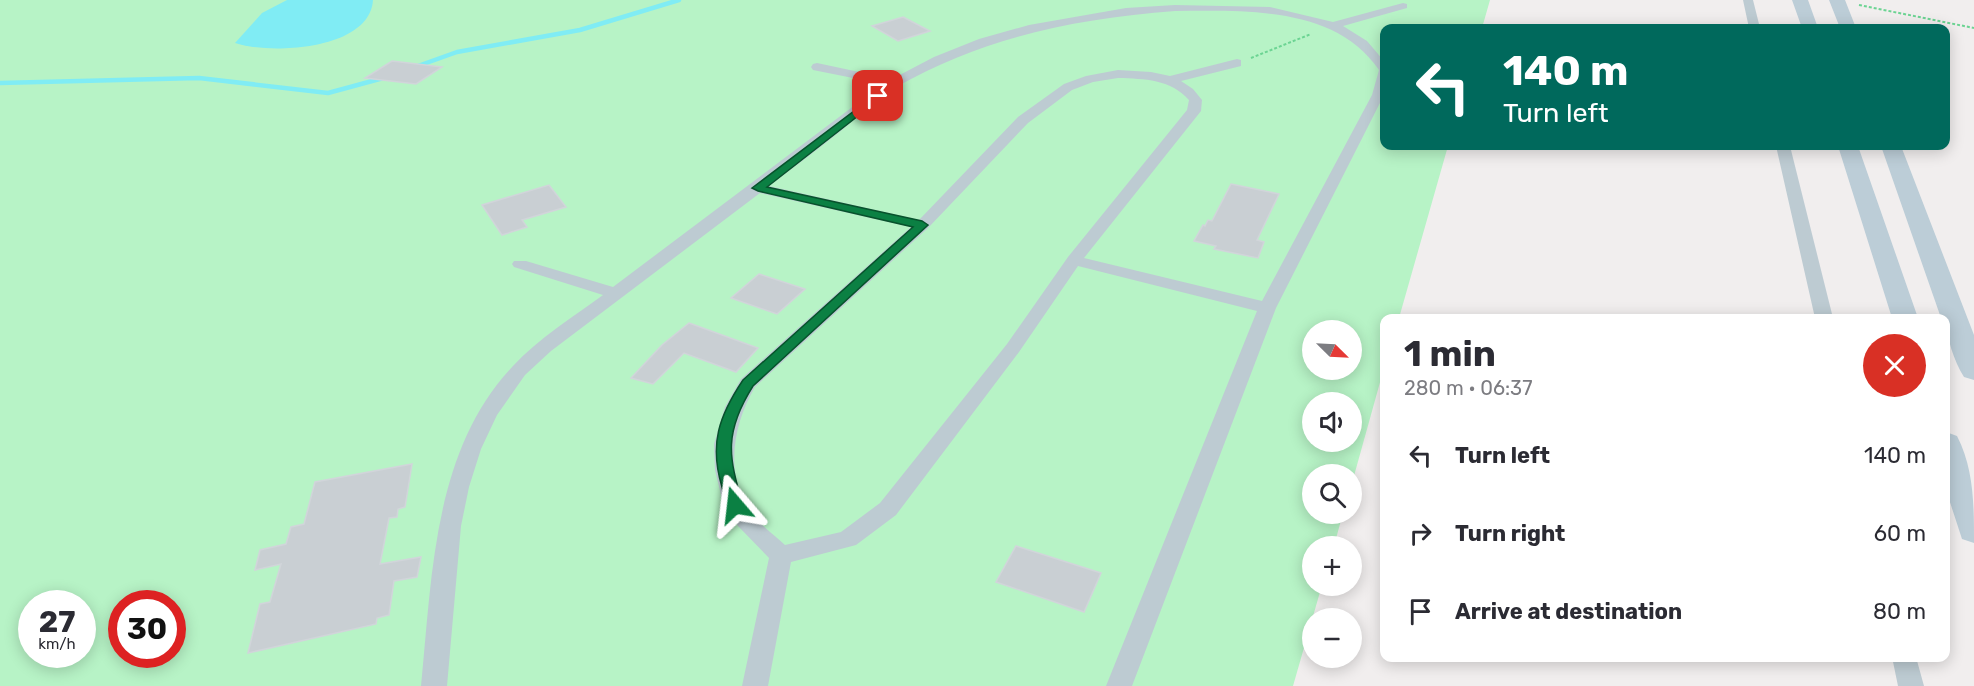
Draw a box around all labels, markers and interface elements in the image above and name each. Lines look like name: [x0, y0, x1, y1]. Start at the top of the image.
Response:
text: 140 m: [1503, 46, 1629, 96]
icon: left: [1404, 48, 1482, 126]
pin: [852, 70, 903, 121]
icon: arrive: [861, 79, 894, 112]
text: Turn left: [1503, 97, 1608, 129]
north arrow: [1302, 320, 1362, 380]
map controls: [1302, 320, 1362, 668]
text: 1 min: [1404, 332, 1496, 375]
button: close: [1863, 334, 1926, 397]
text: 280 m · 06:37: [1404, 376, 1532, 400]
button: sound: [1302, 392, 1362, 452]
icon: left: [1404, 439, 1437, 472]
text: Turn left: [1455, 442, 1550, 469]
text: 140 m: [1864, 442, 1926, 469]
button: search: [1302, 464, 1362, 524]
position arrow: [703, 473, 767, 537]
icon: right: [1404, 517, 1437, 550]
text: Turn right: [1455, 520, 1565, 547]
text: 60 m: [1874, 520, 1926, 547]
button: +: [1302, 536, 1362, 596]
speed limit sign: 30: [108, 590, 186, 668]
icon: arrive: [1404, 595, 1437, 628]
text: Arrive at destination: [1455, 598, 1682, 625]
text: 80 m: [1873, 598, 1926, 625]
text: 27: [39, 604, 75, 640]
button: −: [1302, 608, 1362, 668]
text: km/h: [38, 635, 76, 653]

